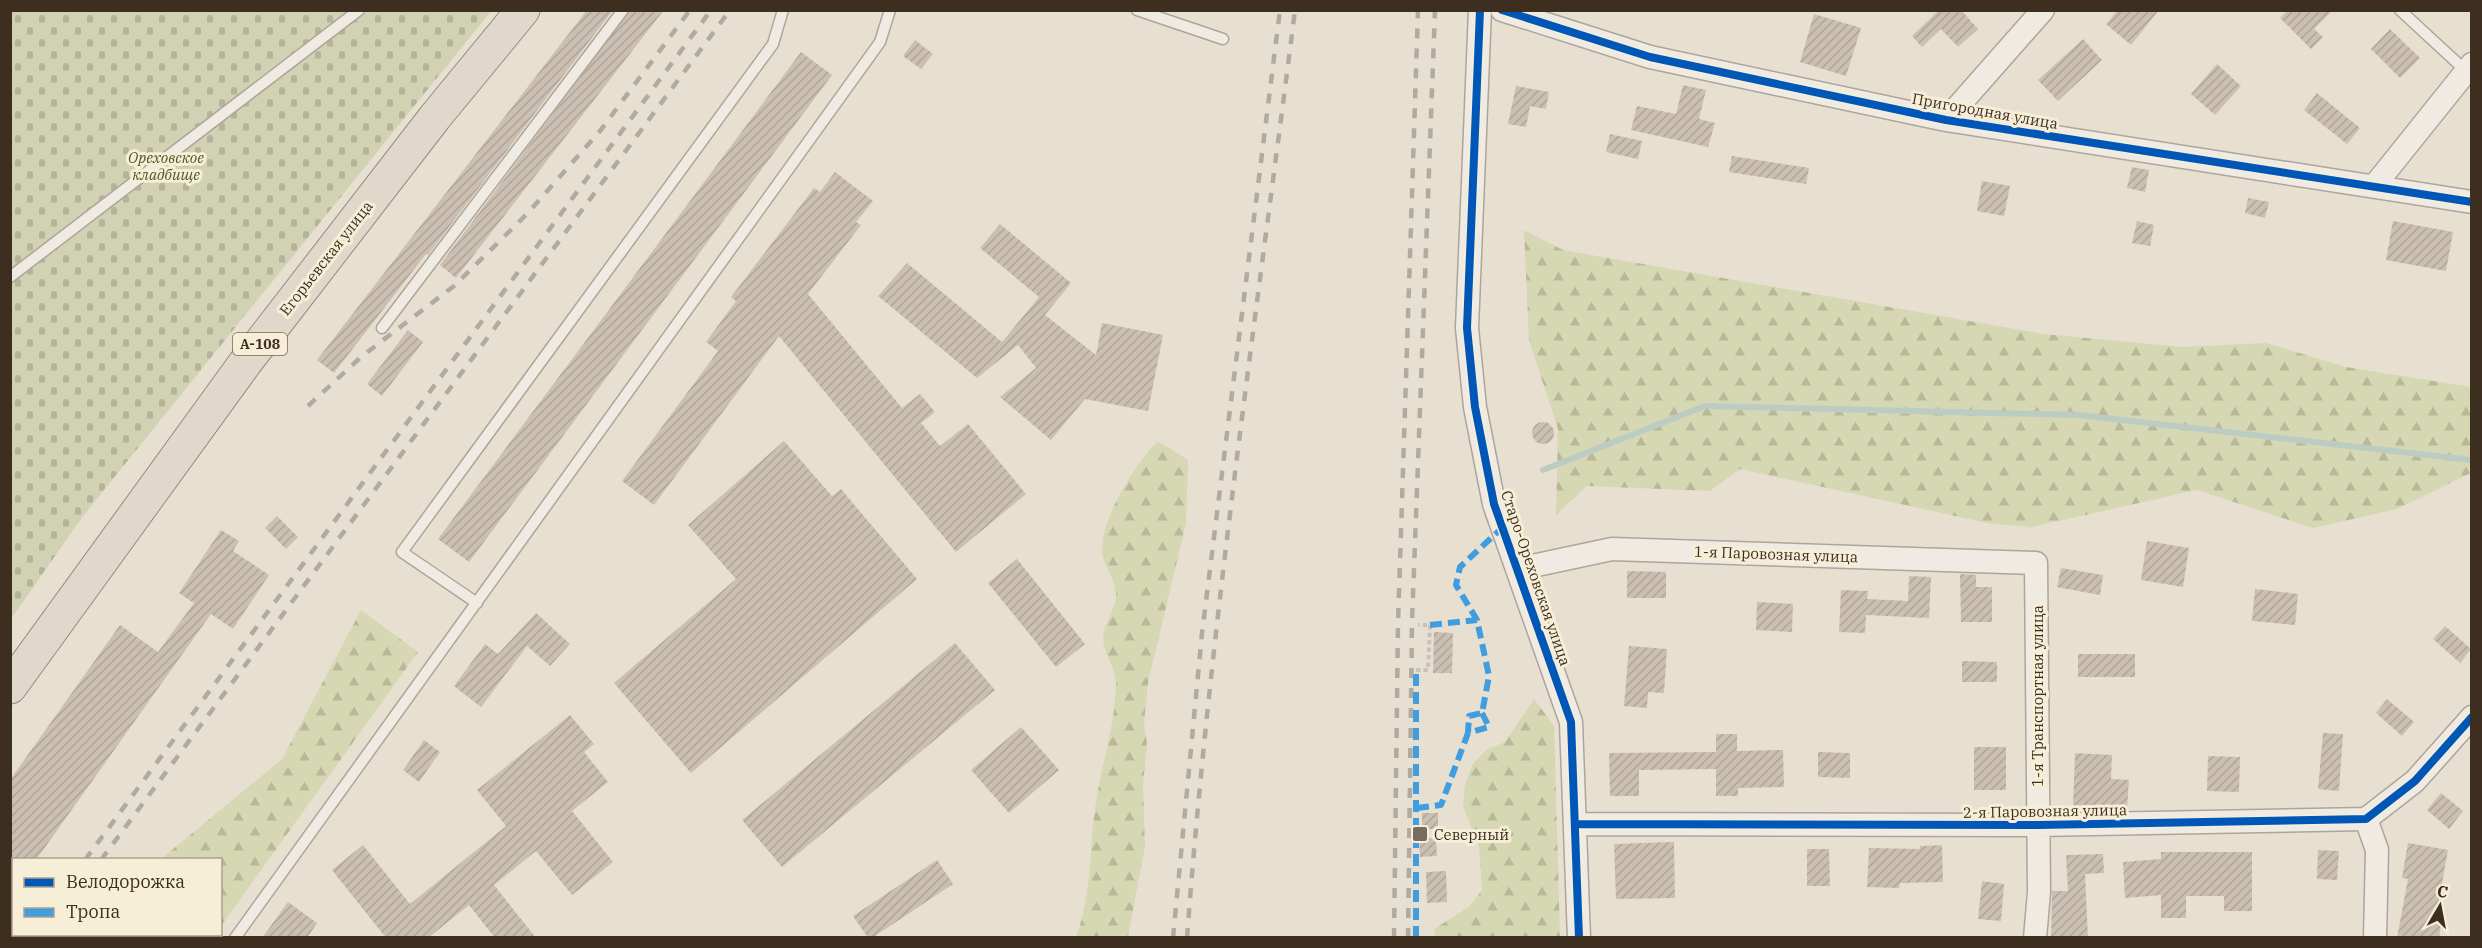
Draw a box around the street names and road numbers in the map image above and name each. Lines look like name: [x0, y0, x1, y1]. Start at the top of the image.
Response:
street label: Пригородная улица: [1910, 89, 2060, 133]
street label: Егорьевская улица: [275, 197, 377, 319]
road number: А-108: [233, 333, 287, 355]
street label: Старо-Ореховская улица: [1497, 488, 1575, 668]
street label: 1-я Паровозная улица: [1694, 542, 1858, 566]
street label: 1-я Транспортная улица: [2028, 605, 2047, 787]
street label: 2-я Паровозная улица: [1963, 800, 2127, 822]

